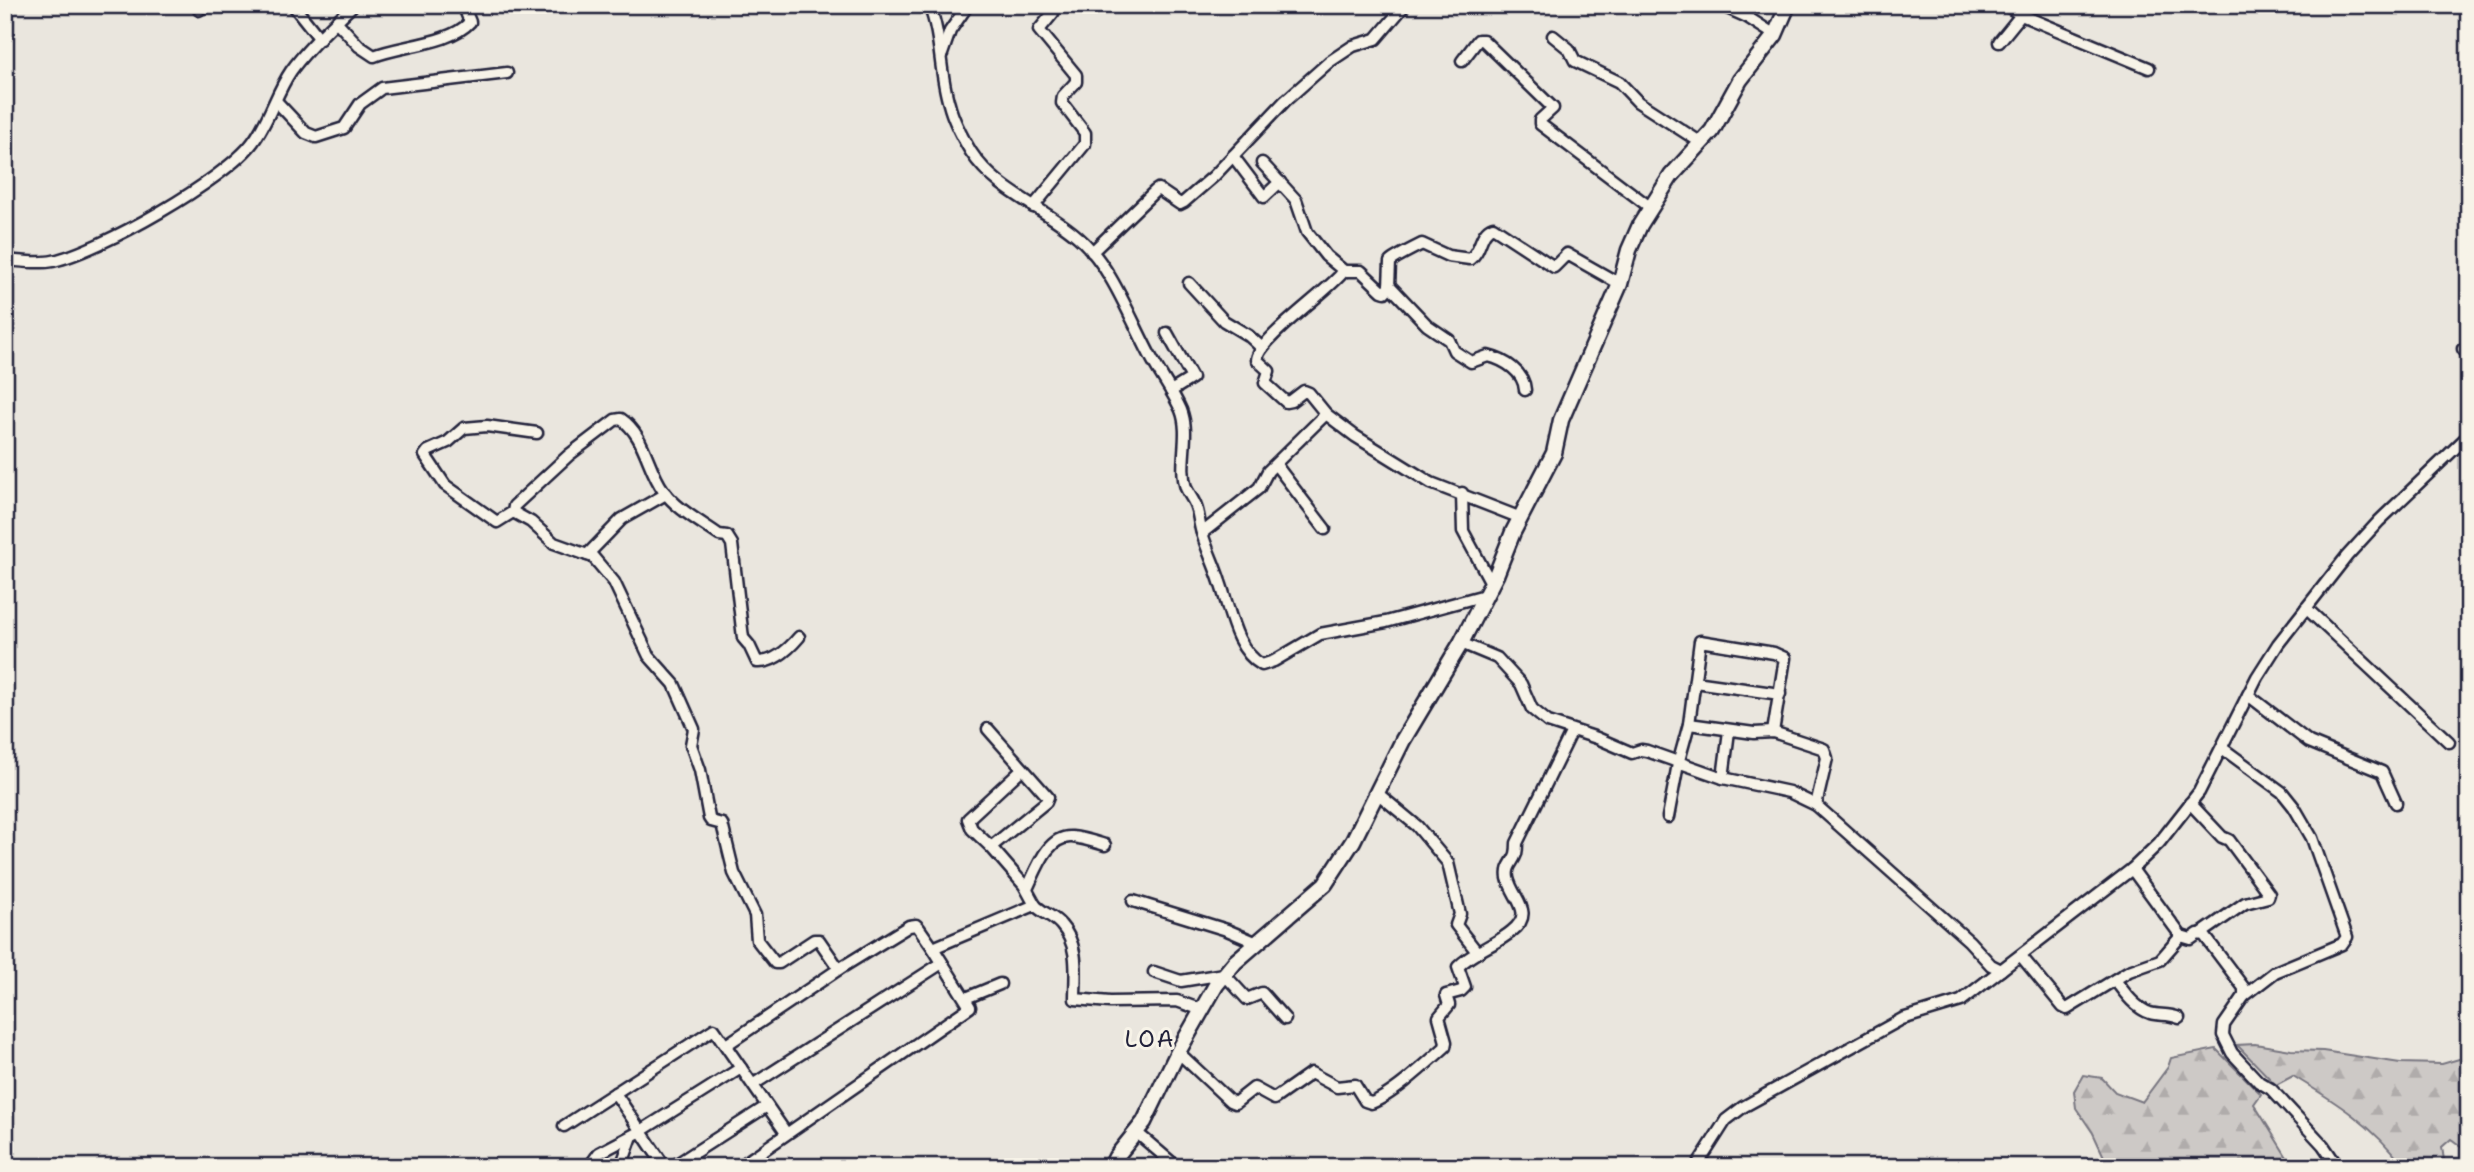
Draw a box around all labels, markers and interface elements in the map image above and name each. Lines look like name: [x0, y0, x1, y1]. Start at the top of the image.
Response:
district label: LOA: [1124, 1024, 1176, 1054]

